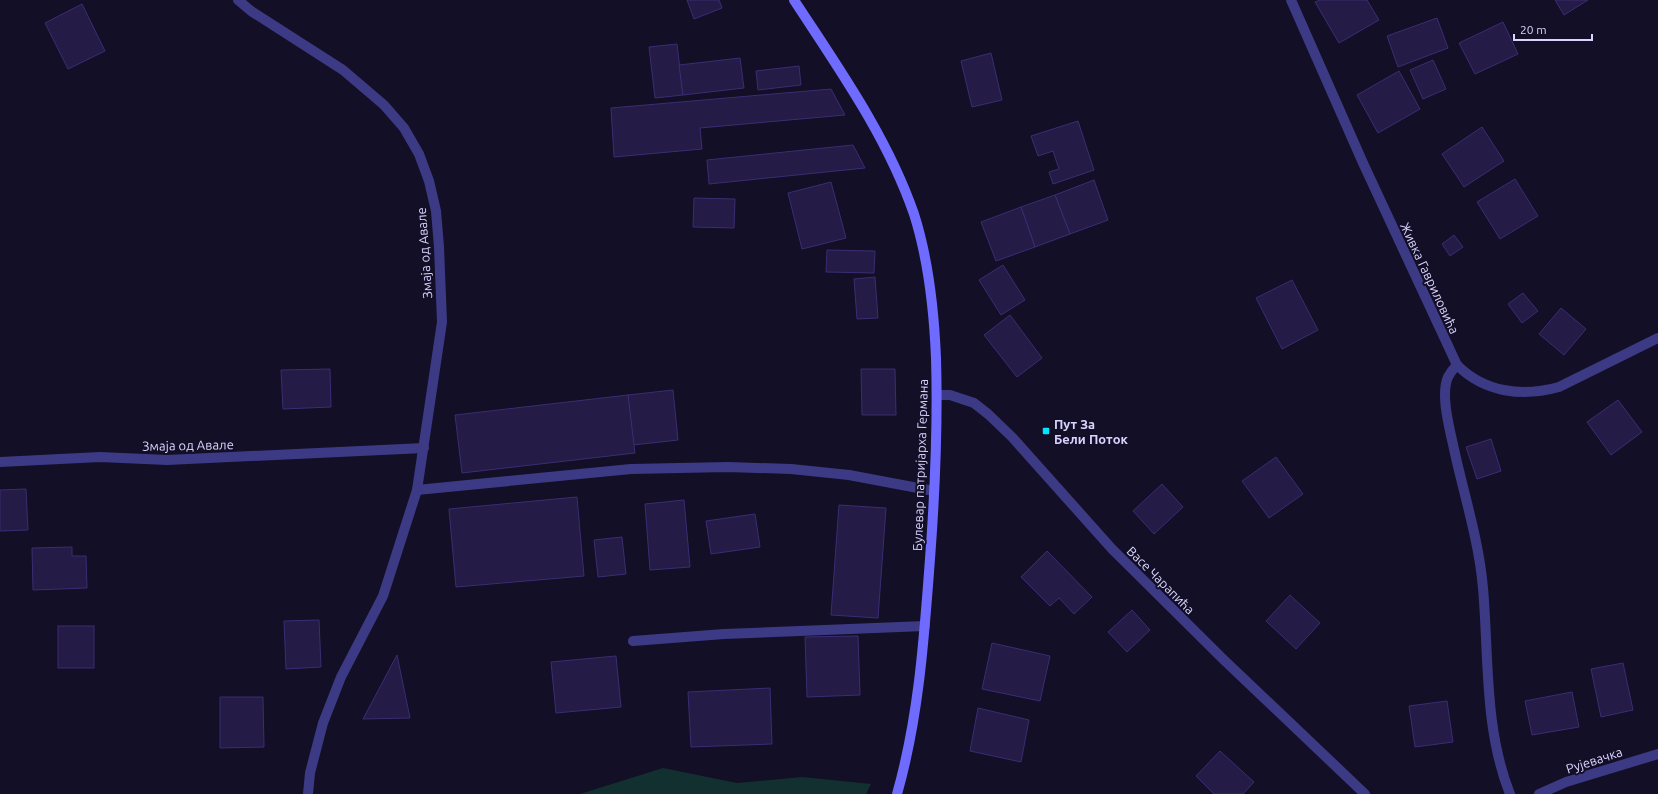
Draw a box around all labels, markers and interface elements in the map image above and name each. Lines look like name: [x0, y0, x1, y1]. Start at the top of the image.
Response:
scale bar: [1514, 16, 1592, 42]
text: 20 m: [1520, 23, 1547, 36]
street label: Змаја од Авале: [414, 207, 434, 299]
street label: Живка Гавриловића: [1398, 220, 1462, 336]
street label: Булевар патријарха Германа: [910, 379, 930, 551]
place label: Пут За Бели Поток: [1054, 417, 1128, 446]
marker: Пут За Бели Поток: [1041, 426, 1051, 436]
street label: Змаја од Авале: [142, 437, 234, 453]
street label: Васе Чарапића: [1124, 543, 1198, 617]
street label: Рујевачка: [1564, 744, 1624, 776]

